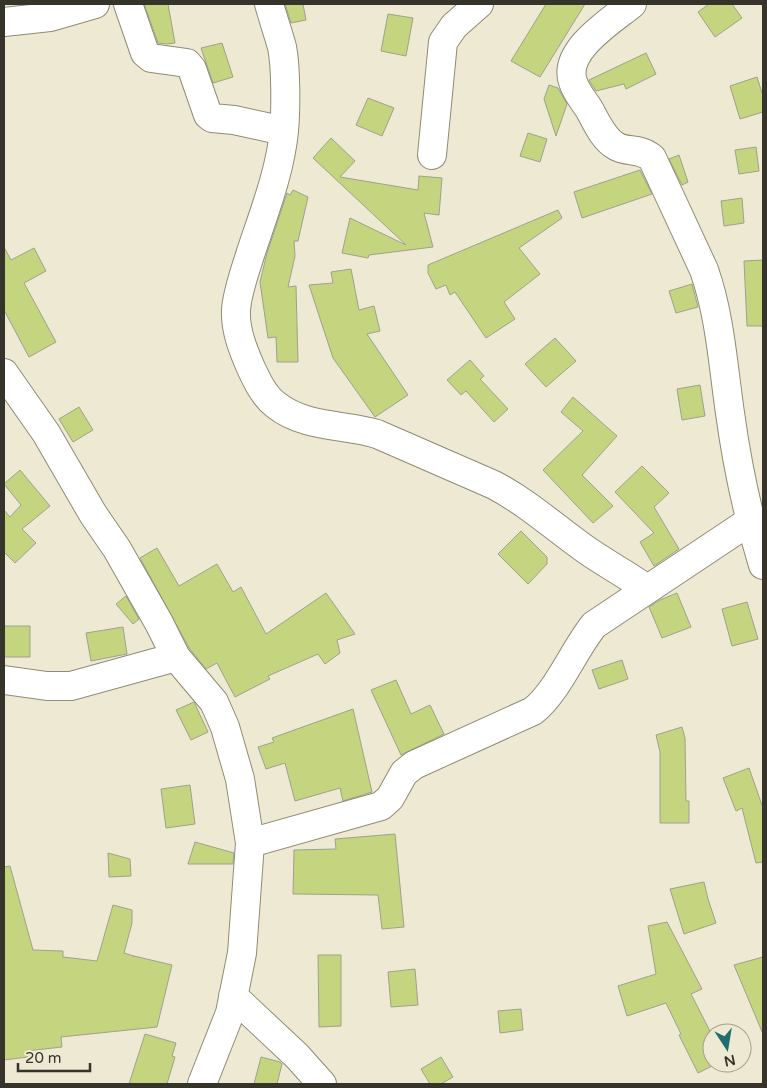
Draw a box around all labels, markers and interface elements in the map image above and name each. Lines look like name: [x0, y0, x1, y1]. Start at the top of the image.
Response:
north arrow: [702, 1023, 752, 1073]
scale bar: [18, 1040, 90, 1072]
text: 20 m: [25, 1049, 62, 1067]
text: N: [722, 1051, 737, 1070]

